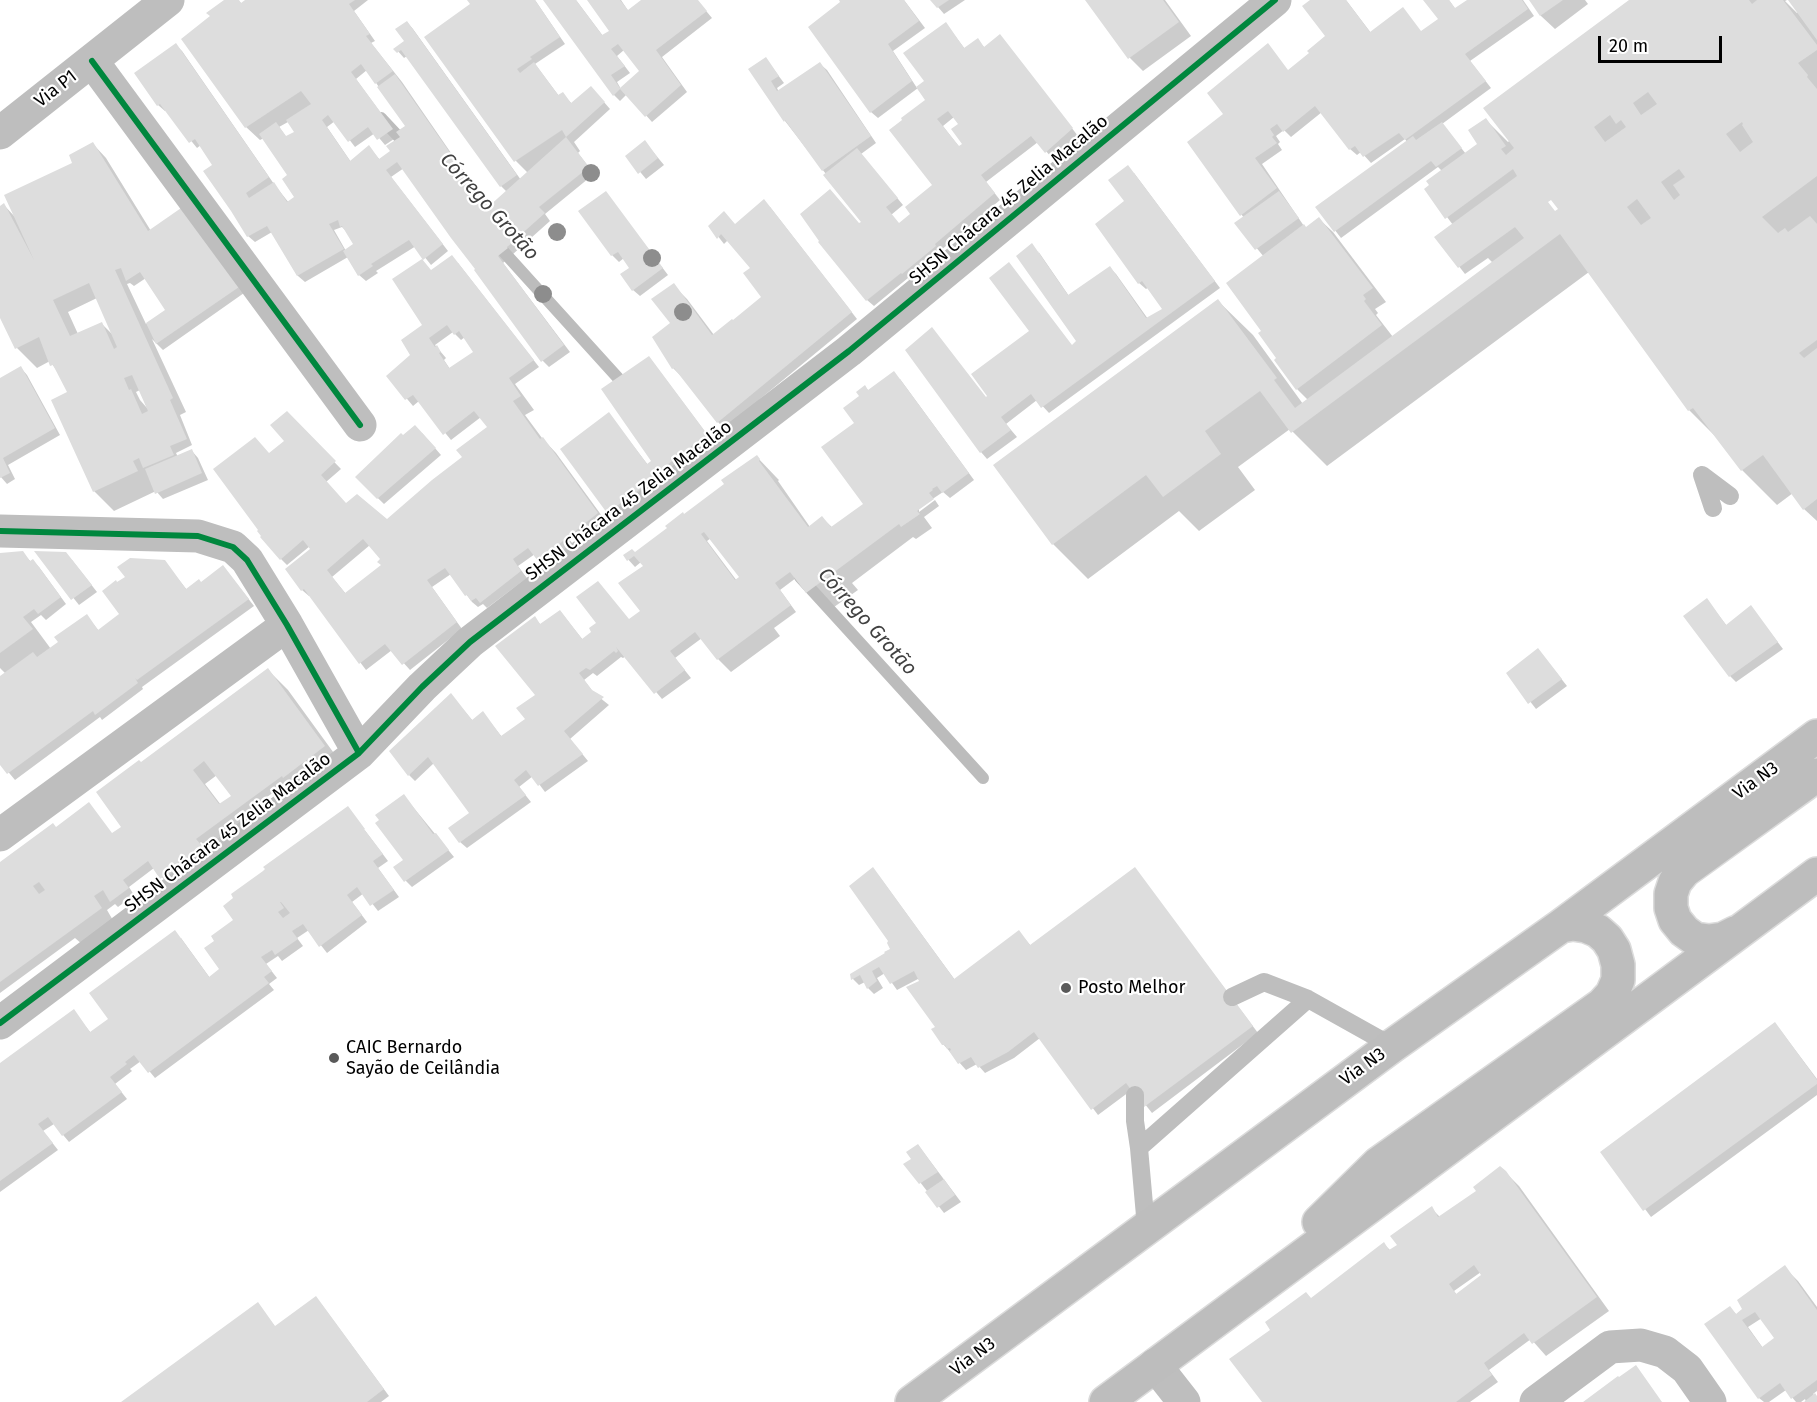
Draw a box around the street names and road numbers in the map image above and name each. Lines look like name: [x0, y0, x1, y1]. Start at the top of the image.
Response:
street label: Via P1: [31, 66, 81, 112]
street label: SHSN Chácara 45 Zelia Macalão: [905, 111, 1113, 289]
street label: SHSN Chácara 45 Zelia Macalão: [522, 416, 736, 586]
street label: SHSN Chácara 45 Zelia Macalão: [121, 748, 335, 918]
street label: Via N3: [1729, 757, 1783, 805]
street label: Via N3: [1336, 1043, 1390, 1091]
street label: Via N3: [946, 1333, 1000, 1381]

